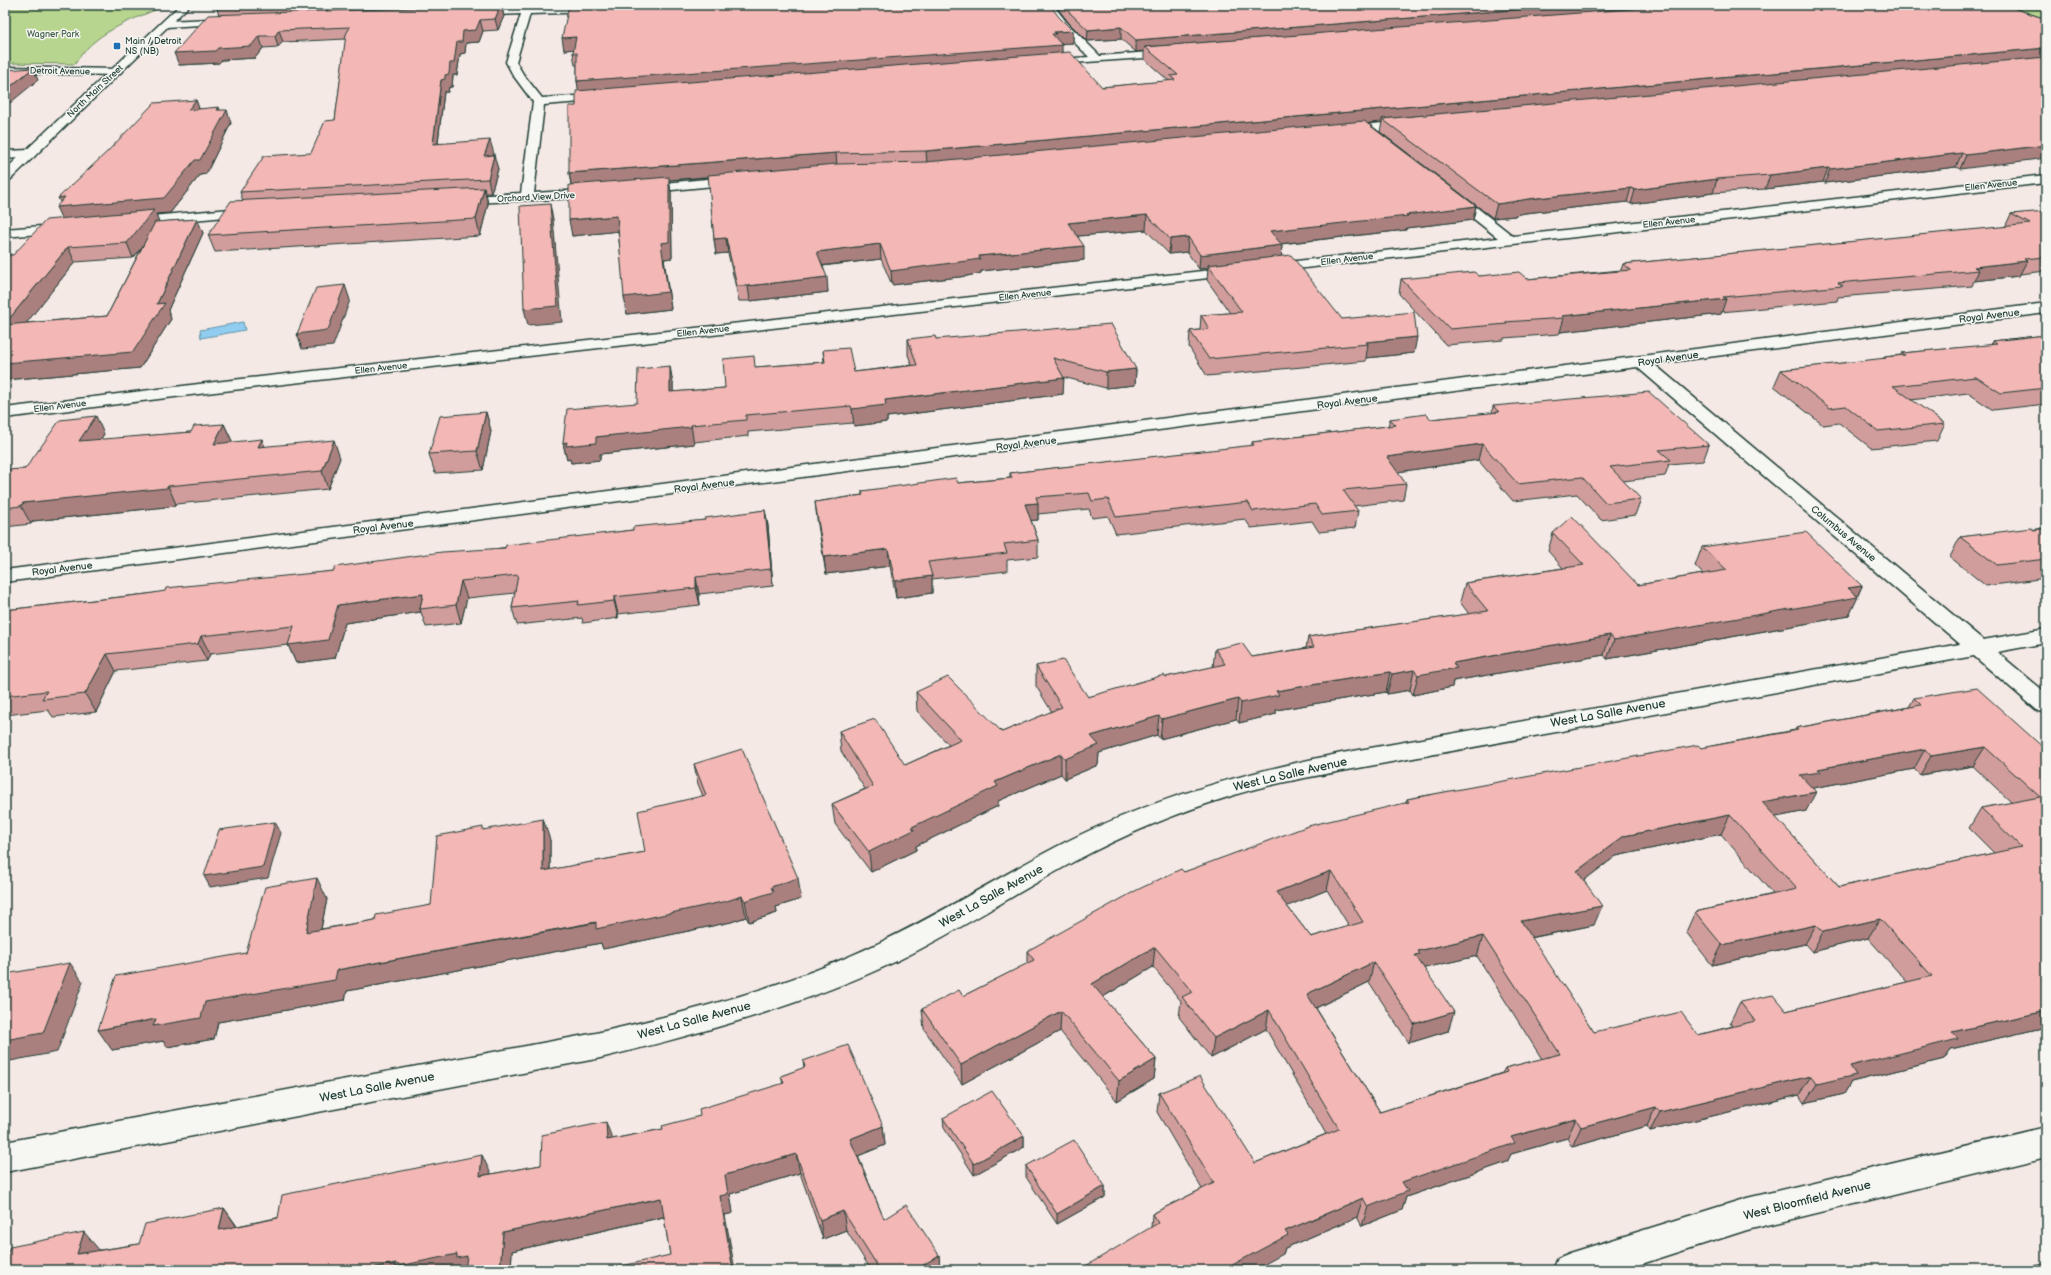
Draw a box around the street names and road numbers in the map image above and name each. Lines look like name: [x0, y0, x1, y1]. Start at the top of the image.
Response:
street label: North Main Street: [65, 62, 126, 120]
street label: Detroit Avenue: [30, 65, 91, 78]
street label: Ellen Avenue: [1964, 177, 2019, 194]
street label: Orchard View Drive: [497, 190, 576, 205]
street label: Ellen Avenue: [1642, 214, 1697, 231]
street label: Ellen Avenue: [1320, 251, 1375, 268]
street label: Ellen Avenue: [998, 287, 1053, 304]
street label: Royal Avenue: [1958, 306, 2020, 326]
street label: Ellen Avenue: [676, 323, 731, 340]
street label: Royal Avenue: [1637, 349, 1699, 369]
street label: Ellen Avenue: [354, 360, 409, 377]
street label: Royal Avenue: [1316, 392, 1378, 412]
street label: Ellen Avenue: [33, 398, 88, 415]
street label: Royal Avenue: [995, 434, 1057, 454]
street label: Royal Avenue: [673, 476, 735, 496]
street label: Columbus Avenue: [1808, 503, 1878, 565]
street label: Royal Avenue: [352, 517, 414, 537]
street label: Royal Avenue: [31, 559, 93, 579]
street label: West La Salle Avenue: [1549, 696, 1667, 731]
street label: West La Salle Avenue: [1232, 754, 1349, 795]
street label: West La Salle Avenue: [937, 862, 1046, 931]
street label: West La Salle Avenue: [636, 998, 752, 1043]
street label: West La Salle Avenue: [318, 1069, 436, 1106]
street label: West Bloomfield Avenue: [1742, 1177, 1872, 1224]

